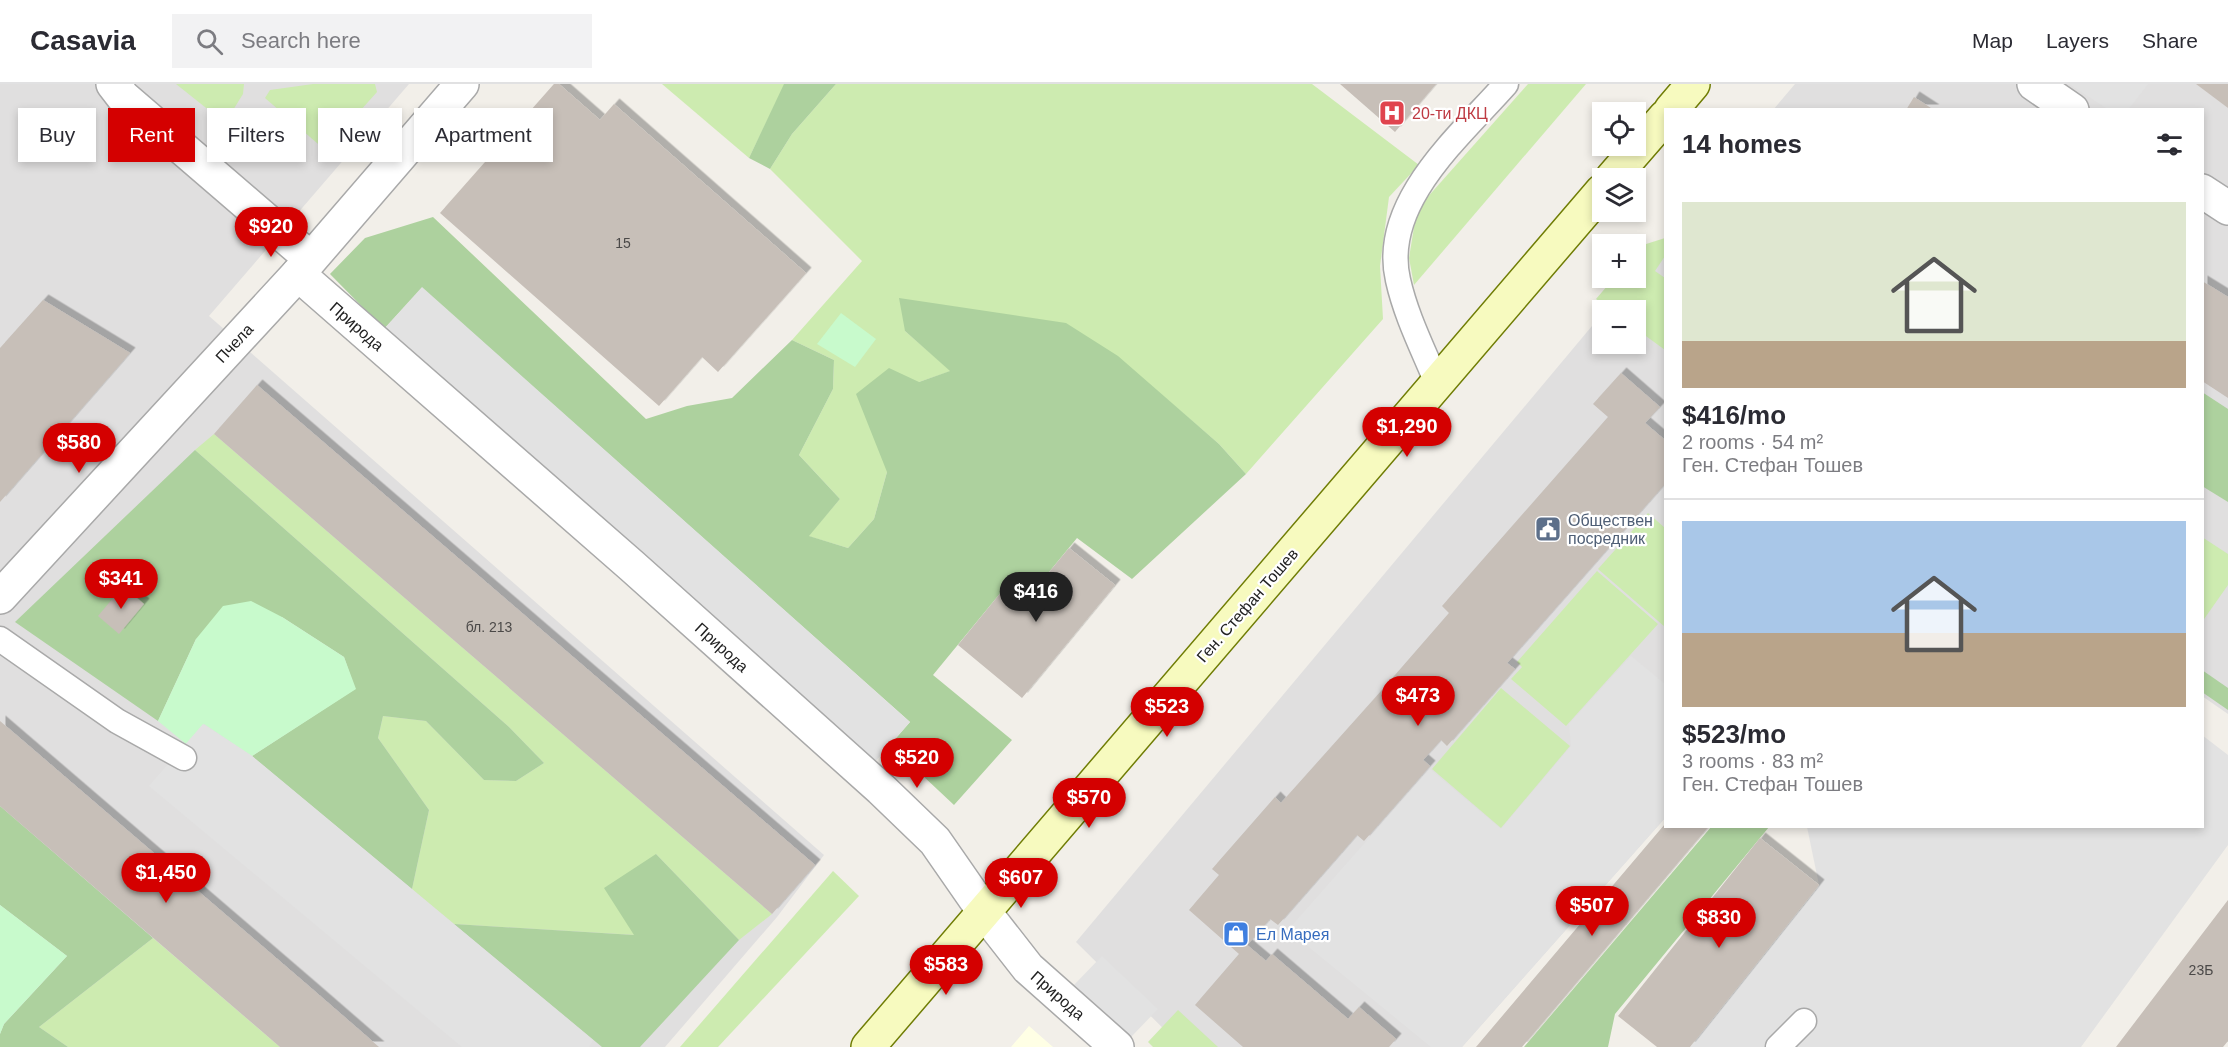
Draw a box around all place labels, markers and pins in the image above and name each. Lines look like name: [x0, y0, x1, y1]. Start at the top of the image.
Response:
hospital icon: 20-ти ДКЦ: [1377, 98, 1407, 128]
place label: 20-ти ДКЦ: [1412, 105, 1488, 122]
pin: $920: [235, 207, 307, 258]
pin: $1,290: [1358, 407, 1456, 458]
pin: $580: [43, 423, 115, 474]
place label: Обществен посредник: [1568, 512, 1653, 547]
public building icon: Обществен посредник: [1533, 514, 1563, 544]
pin: $341: [85, 559, 157, 610]
pin: $416: [1000, 572, 1072, 623]
pin: $473: [1382, 676, 1454, 727]
pin: $523: [1131, 687, 1203, 738]
pin: $520: [881, 738, 953, 789]
pin: $570: [1053, 778, 1125, 829]
pin: $1,450: [117, 853, 215, 904]
pin: $607: [985, 858, 1057, 909]
pin: $507: [1556, 886, 1628, 937]
pin: $830: [1683, 898, 1755, 949]
shop icon: Ел Марея: [1221, 919, 1251, 949]
place label: Ел Марея: [1256, 926, 1329, 943]
pin: $583: [910, 945, 982, 996]

